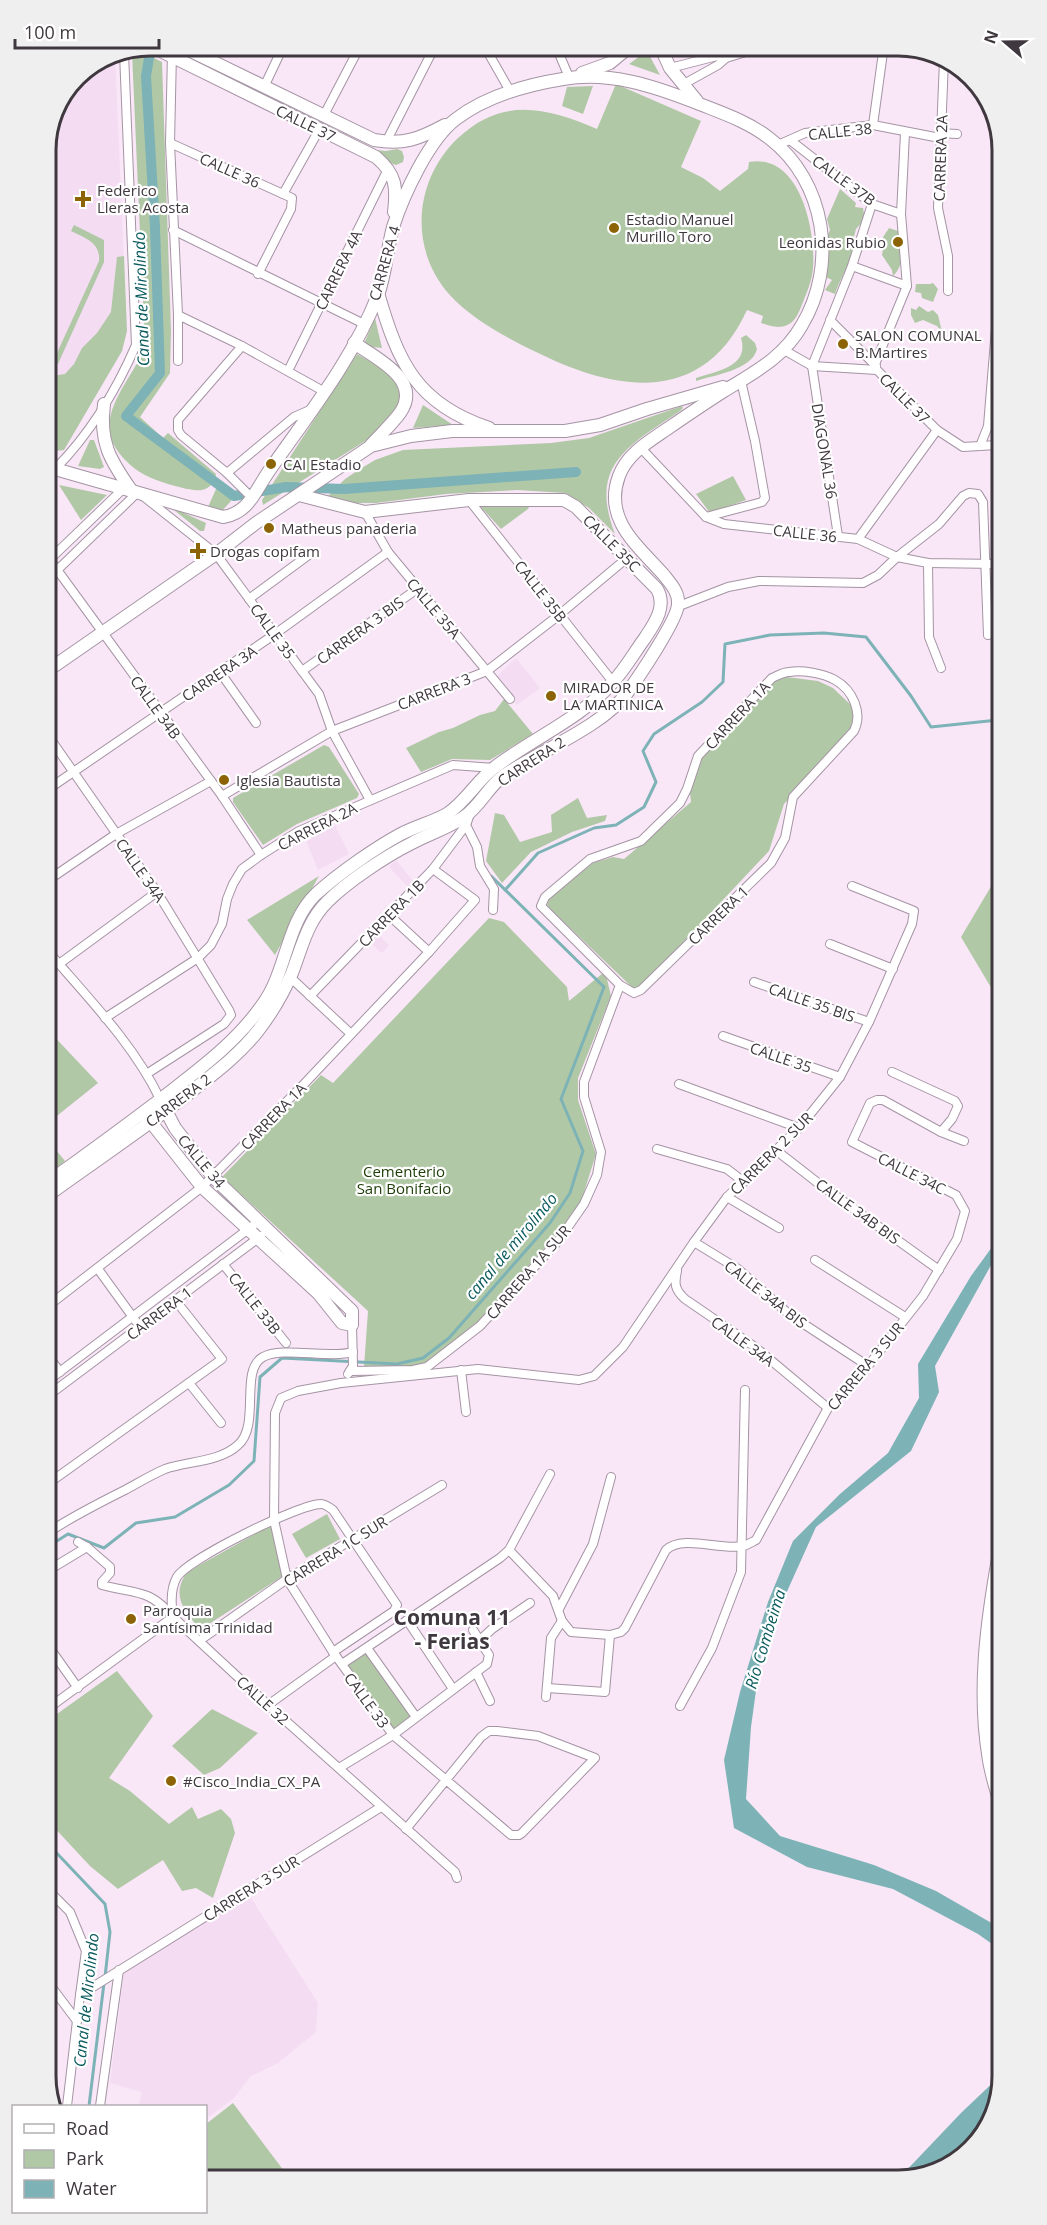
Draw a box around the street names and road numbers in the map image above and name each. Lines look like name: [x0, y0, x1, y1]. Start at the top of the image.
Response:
street label: CALLE 37: [273, 100, 339, 146]
street label: CARRERA 2A: [928, 114, 952, 202]
street label: CALLE 38: [807, 118, 873, 144]
street label: CALLE 36: [197, 148, 263, 192]
street label: CALLE 37B: [808, 150, 880, 210]
street label: CARRERA 4: [364, 223, 404, 303]
street label: CARRERA 4A: [310, 226, 366, 313]
street label: CALLE 37: [875, 368, 935, 428]
street label: DIAGONAL 36: [808, 402, 842, 500]
street label: CALLE 35C: [579, 510, 645, 576]
street label: CALLE 36: [772, 520, 838, 546]
street label: CALLE 35B: [510, 556, 572, 626]
street label: CALLE 35A: [403, 573, 466, 643]
street label: CARRERA 3 BIS: [312, 592, 408, 668]
street label: CALLE 35: [246, 599, 300, 663]
street label: CARRERA 3A: [178, 640, 261, 705]
street label: CARRERA 3: [394, 668, 474, 714]
street label: CALLE 34B: [126, 671, 186, 743]
street label: CARRERA 1A: [700, 676, 774, 753]
street label: CARRERA 2: [493, 732, 569, 790]
street label: CARRERA 2A: [274, 797, 361, 855]
street label: CALLE 34A: [112, 834, 171, 906]
street label: CARRERA 1B: [354, 875, 428, 951]
street label: CARRERA 1: [683, 881, 753, 949]
street label: CALLE 35 BIS: [766, 978, 858, 1026]
street label: CALLE 35: [747, 1037, 815, 1077]
street label: CARRERA 2: [141, 1069, 215, 1131]
street label: CARRERA 1A: [236, 1078, 311, 1154]
street label: CARRERA 2 SUR: [725, 1107, 817, 1199]
street label: CALLE 34: [174, 1130, 230, 1192]
street label: CALLE 34C: [875, 1147, 949, 1199]
street label: CALLE 34B BIS: [812, 1174, 904, 1248]
street label: CARRERA 1A SUR: [481, 1220, 575, 1323]
street label: CALLE 34A BIS: [721, 1256, 811, 1332]
street label: CALLE 33B: [224, 1268, 286, 1338]
street label: CARRERA 1: [122, 1282, 196, 1344]
street label: CALLE 34A: [707, 1311, 779, 1371]
street label: CARRERA 3 SUR: [822, 1317, 908, 1414]
street label: CARRERA 1C SUR: [279, 1511, 391, 1591]
street label: CALLE 33: [340, 1668, 394, 1732]
street label: CALLE 32: [233, 1671, 293, 1729]
street label: CARRERA 3 SUR: [199, 1850, 303, 1925]

